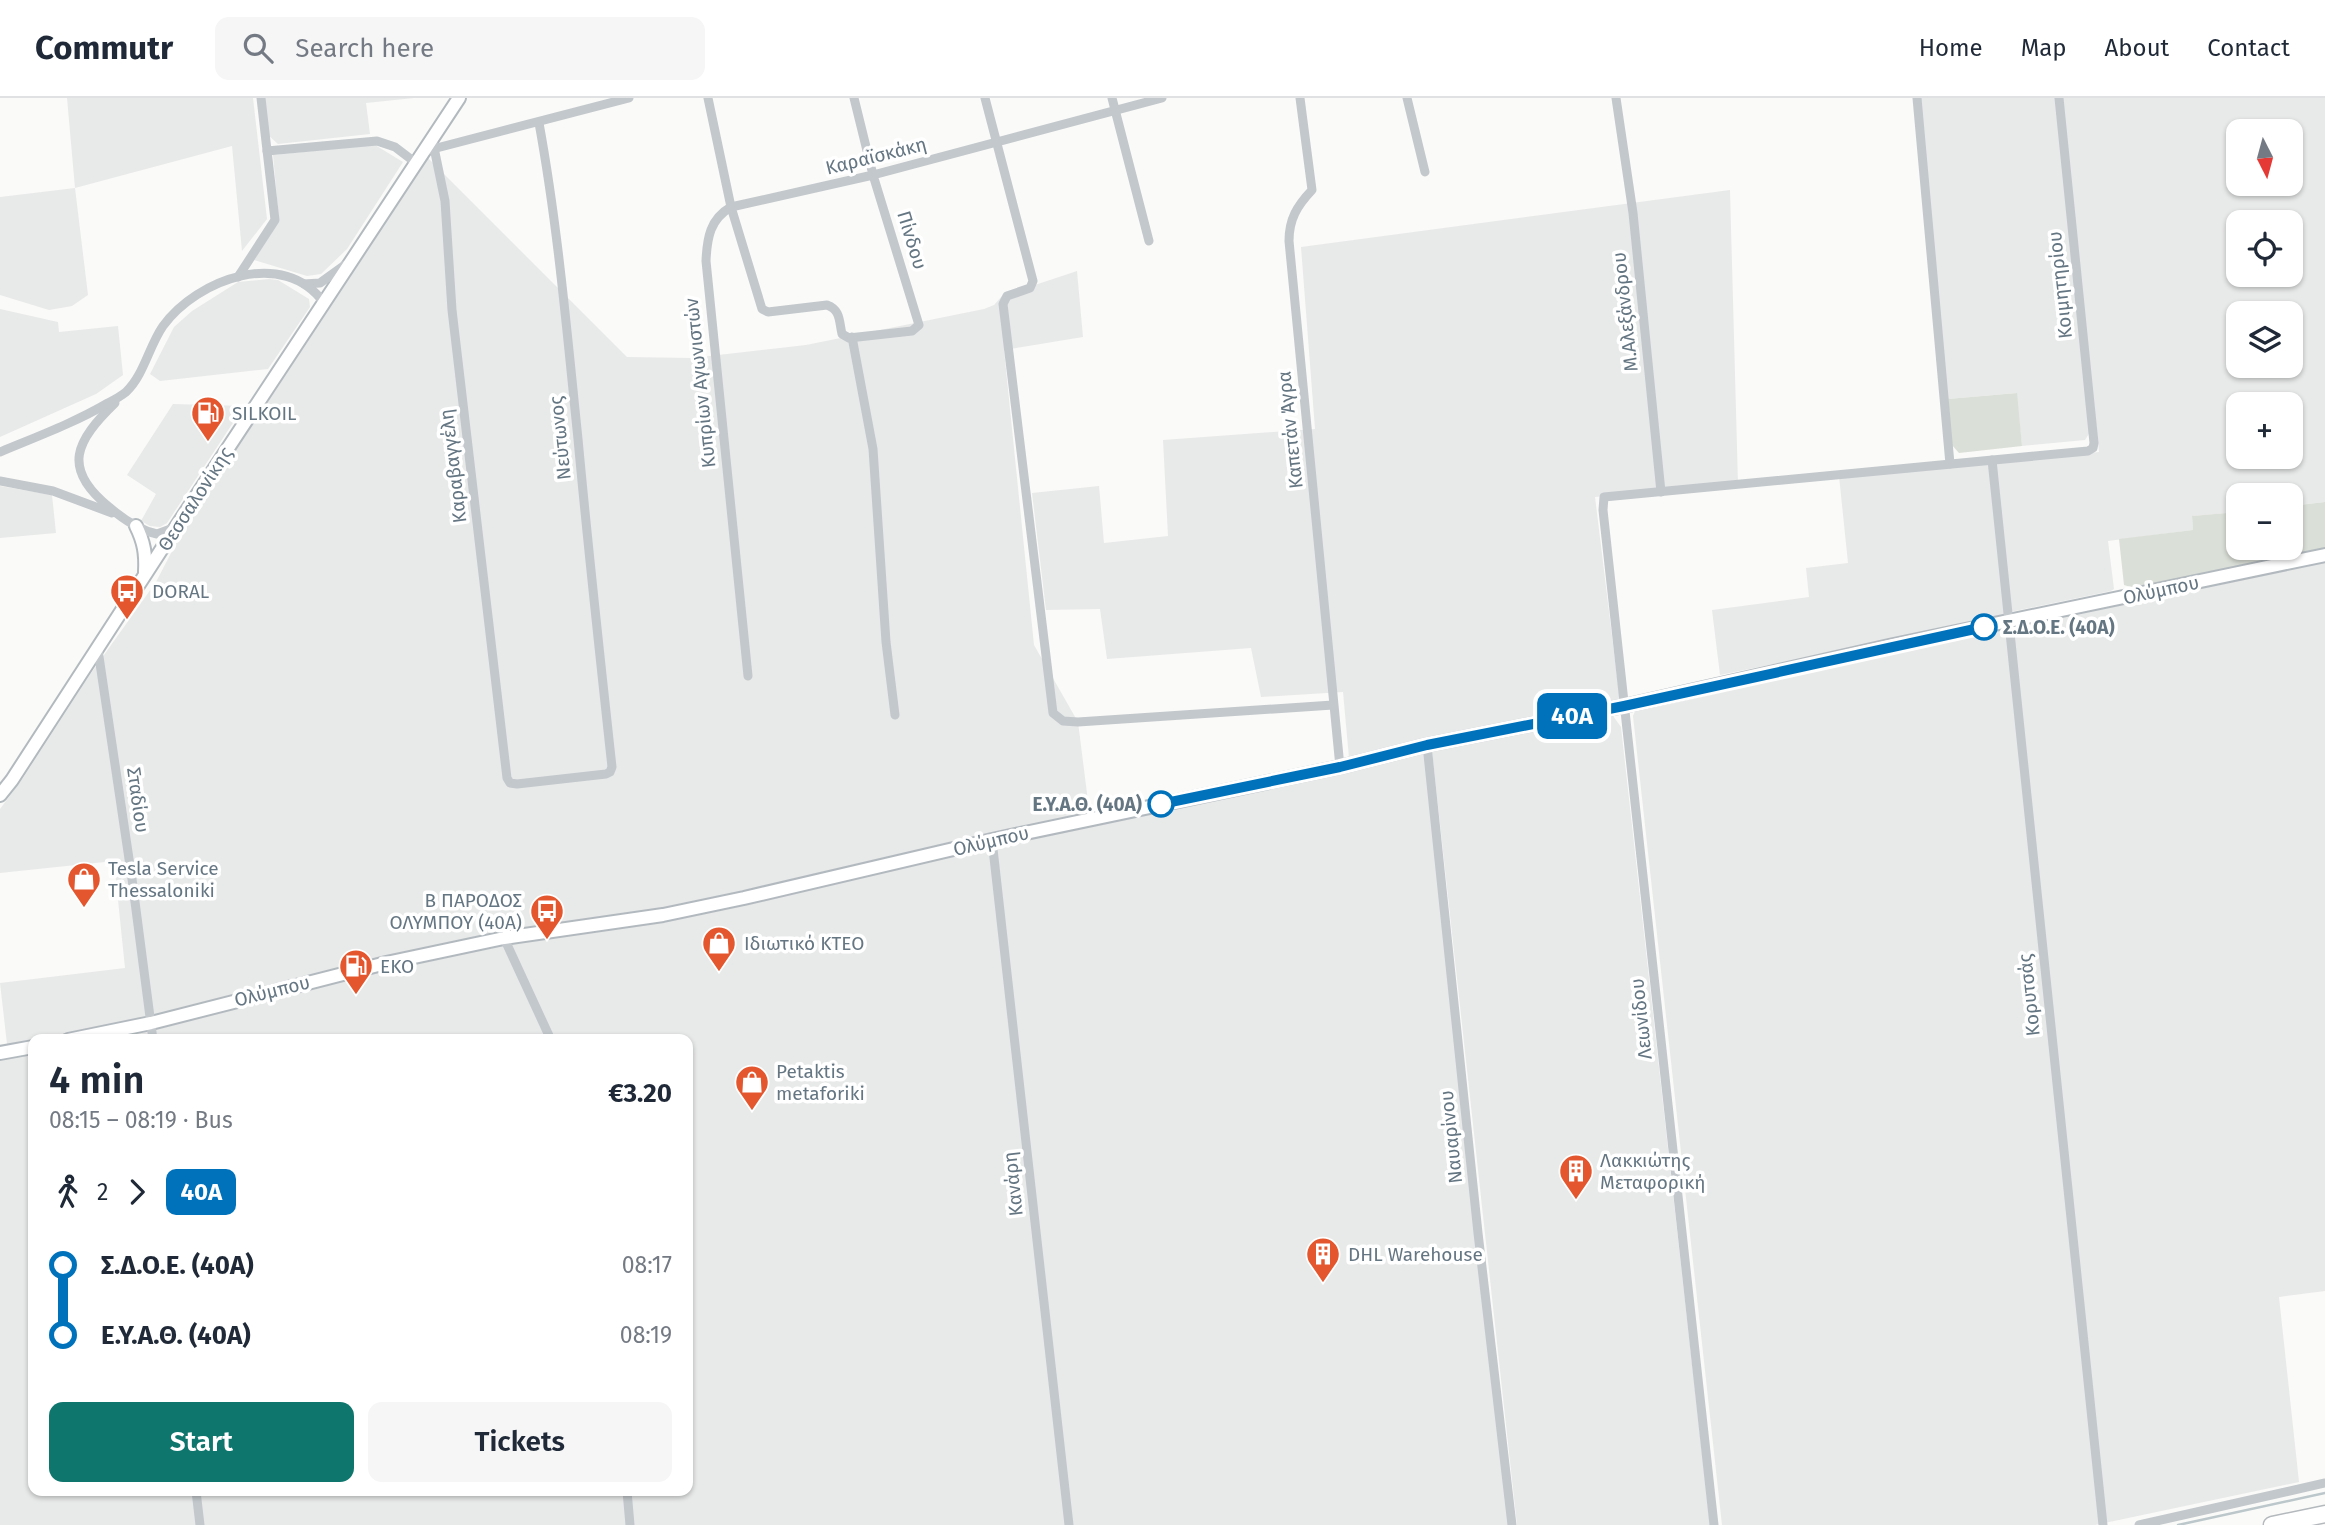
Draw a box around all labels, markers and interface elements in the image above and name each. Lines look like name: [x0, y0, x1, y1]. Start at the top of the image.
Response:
search box: [215, 17, 705, 80]
text: Commutr: [35, 28, 173, 68]
icon: search: [239, 29, 277, 67]
text: Search here: [295, 33, 434, 64]
text: Home: [1919, 34, 1983, 62]
text: Map: [2021, 34, 2067, 62]
text: About: [2105, 34, 2169, 62]
text: Contact: [2207, 34, 2290, 62]
north arrow: [2226, 119, 2303, 196]
map controls: [2226, 119, 2303, 560]
street label: Καραϊσκάκη: [823, 132, 929, 180]
street label: Πίνδου: [892, 208, 932, 272]
button: locate: [2226, 210, 2303, 287]
street label: Κοιμητηρίου: [2043, 230, 2077, 340]
street label: Μ.Αλεξάνδρου: [1607, 251, 1643, 373]
street label: Κυπρίων Αγωνιστών: [680, 297, 720, 469]
button: layers: [2226, 301, 2303, 378]
street label: Καπετάν Άγρα: [1272, 370, 1308, 490]
button: +: [2226, 392, 2303, 469]
fuel station icon: SILKOIL: [189, 394, 227, 443]
street label: Νεύτωνος: [544, 395, 576, 481]
place label: SILKOIL: [232, 402, 297, 425]
street label: Καραβαγγέλη: [435, 408, 471, 524]
street label: Θεσσαλονίκης: [153, 442, 237, 555]
button: −: [2226, 483, 2303, 560]
street label: Ολύμπου: [2121, 571, 2201, 609]
bus stop icon: DORAL: [108, 572, 146, 621]
place label: DORAL: [152, 580, 210, 603]
marker: Σ.Δ.Ο.Ε. (40Α): [1971, 614, 1997, 640]
place label: Σ.Δ.Ο.Ε. (40Α): [2003, 616, 2115, 639]
line badge: 40Α: [1532, 693, 1612, 739]
text: 40Α: [1551, 702, 1593, 730]
street label: Σταδίου: [122, 766, 154, 834]
marker: Ε.Υ.Α.Θ. (40Α): [1148, 791, 1174, 817]
place label: Ε.Υ.Α.Θ. (40Α): [1033, 793, 1142, 816]
street label: Ολύμπου: [951, 821, 1031, 861]
place label: Tesla Service Thessaloniki: [108, 857, 219, 902]
shop icon: Tesla Service Thessaloniki: [65, 860, 103, 909]
place label: Β ΠΑΡΟΔΟΣ ΟΛΥΜΠΟΥ (40Α): [390, 889, 522, 934]
bus stop icon: Β ΠΑΡΟΔΟΣ ΟΛΥΜΠΟΥ (40Α): [528, 892, 566, 941]
shop icon: Ιδιωτικό ΚΤΕΟ: [700, 924, 738, 973]
place label: Ιδιωτικό ΚΤΕΟ: [744, 932, 864, 955]
fuel station icon: EKO: [337, 947, 375, 996]
street label: Κορυτσάς: [2013, 953, 2045, 1037]
place label: EKO: [380, 955, 414, 978]
street label: Ολύμπου: [232, 971, 312, 1011]
street label: Λεωνίδου: [1625, 977, 1657, 1061]
text: 4 min: [49, 1057, 144, 1103]
place label: Petaktis metaforiki: [776, 1060, 865, 1105]
shop icon: Petaktis metaforiki: [733, 1063, 771, 1112]
text: €3.20: [608, 1078, 672, 1109]
street label: Ναυαρίνου: [1435, 1089, 1467, 1185]
text: 08:15 – 08:19 · Bus: [49, 1106, 233, 1134]
place label: Λακκιώτης Μεταφορική: [1600, 1149, 1705, 1194]
street label: Κανάρη: [998, 1151, 1028, 1217]
building icon: Λακκιώτης Μεταφορική: [1557, 1152, 1595, 1201]
icon: walk: [49, 1173, 87, 1211]
icon: forward: [118, 1173, 156, 1211]
text: 2: [97, 1178, 108, 1206]
text: 40Α: [180, 1178, 222, 1206]
building icon: DHL Warehouse: [1304, 1235, 1342, 1284]
place label: DHL Warehouse: [1348, 1243, 1483, 1266]
text: Σ.Δ.Ο.Ε. (40Α): [101, 1250, 254, 1281]
text: 08:17: [622, 1251, 672, 1279]
text: Ε.Υ.Α.Θ. (40Α): [101, 1320, 251, 1351]
text: 08:19: [620, 1321, 672, 1349]
button: Start: [49, 1402, 354, 1482]
button: Tickets: [368, 1402, 672, 1482]

